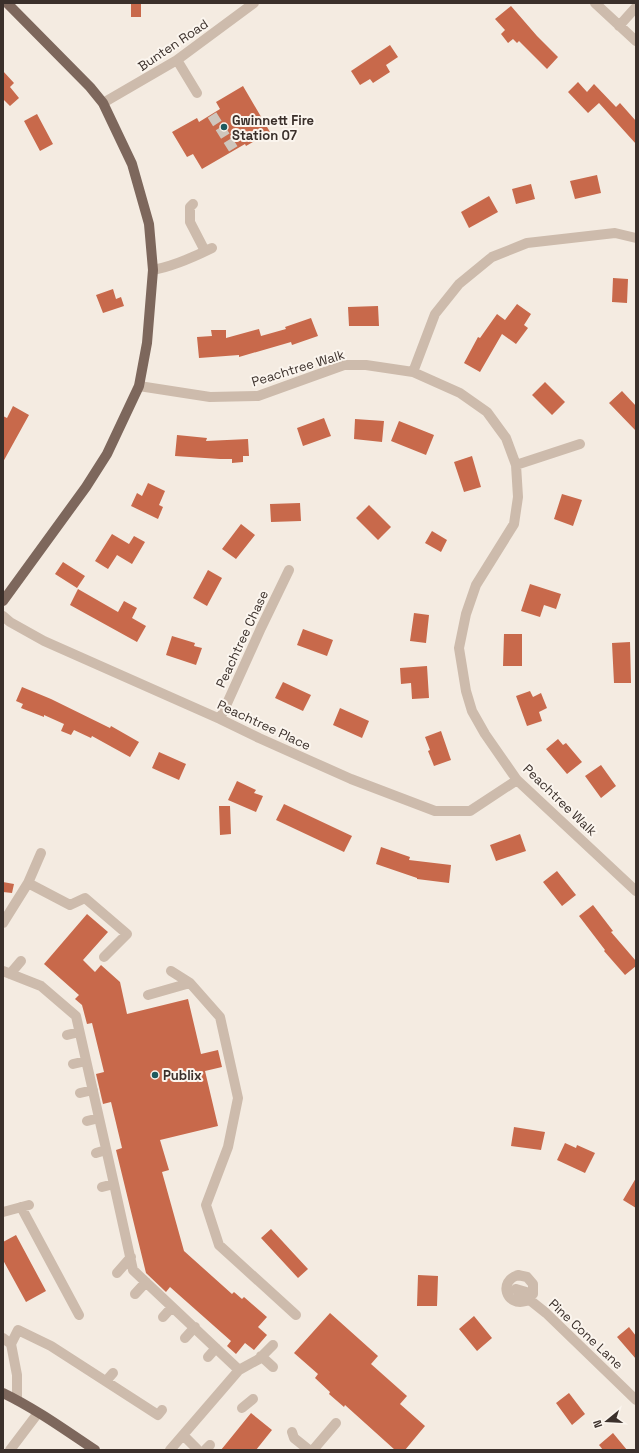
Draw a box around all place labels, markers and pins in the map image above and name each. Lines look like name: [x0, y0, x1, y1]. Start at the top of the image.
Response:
place label: Gwinnett Fire Station 07: [232, 112, 314, 144]
marker: Gwinnett Fire Station 07: [219, 122, 229, 132]
place label: Publix: [163, 1067, 202, 1084]
marker: Publix: [150, 1070, 160, 1080]

